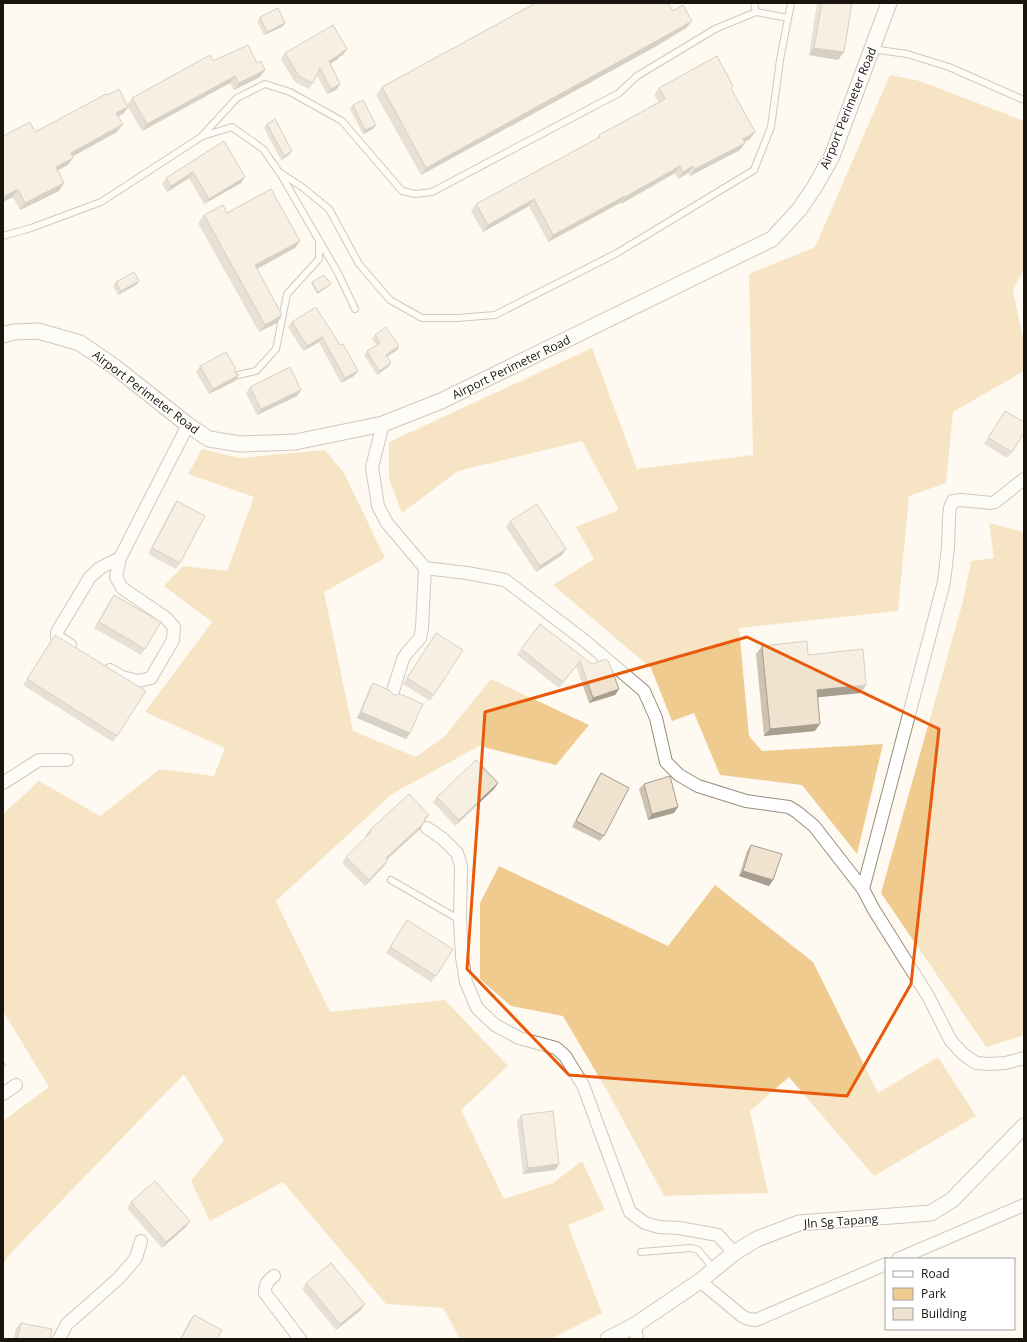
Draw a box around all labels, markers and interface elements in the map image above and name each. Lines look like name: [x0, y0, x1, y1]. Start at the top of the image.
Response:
street label: Airport Perimeter Road: [816, 45, 880, 171]
street label: Airport Perimeter Road: [449, 331, 573, 403]
street label: Airport Perimeter Road: [89, 346, 203, 438]
street label: Jln Sg Tapang: [802, 1210, 879, 1232]
legend: [885, 1258, 1015, 1330]
text: Road: [921, 1265, 950, 1282]
text: Park: [921, 1285, 947, 1302]
text: Building: [921, 1305, 967, 1322]

